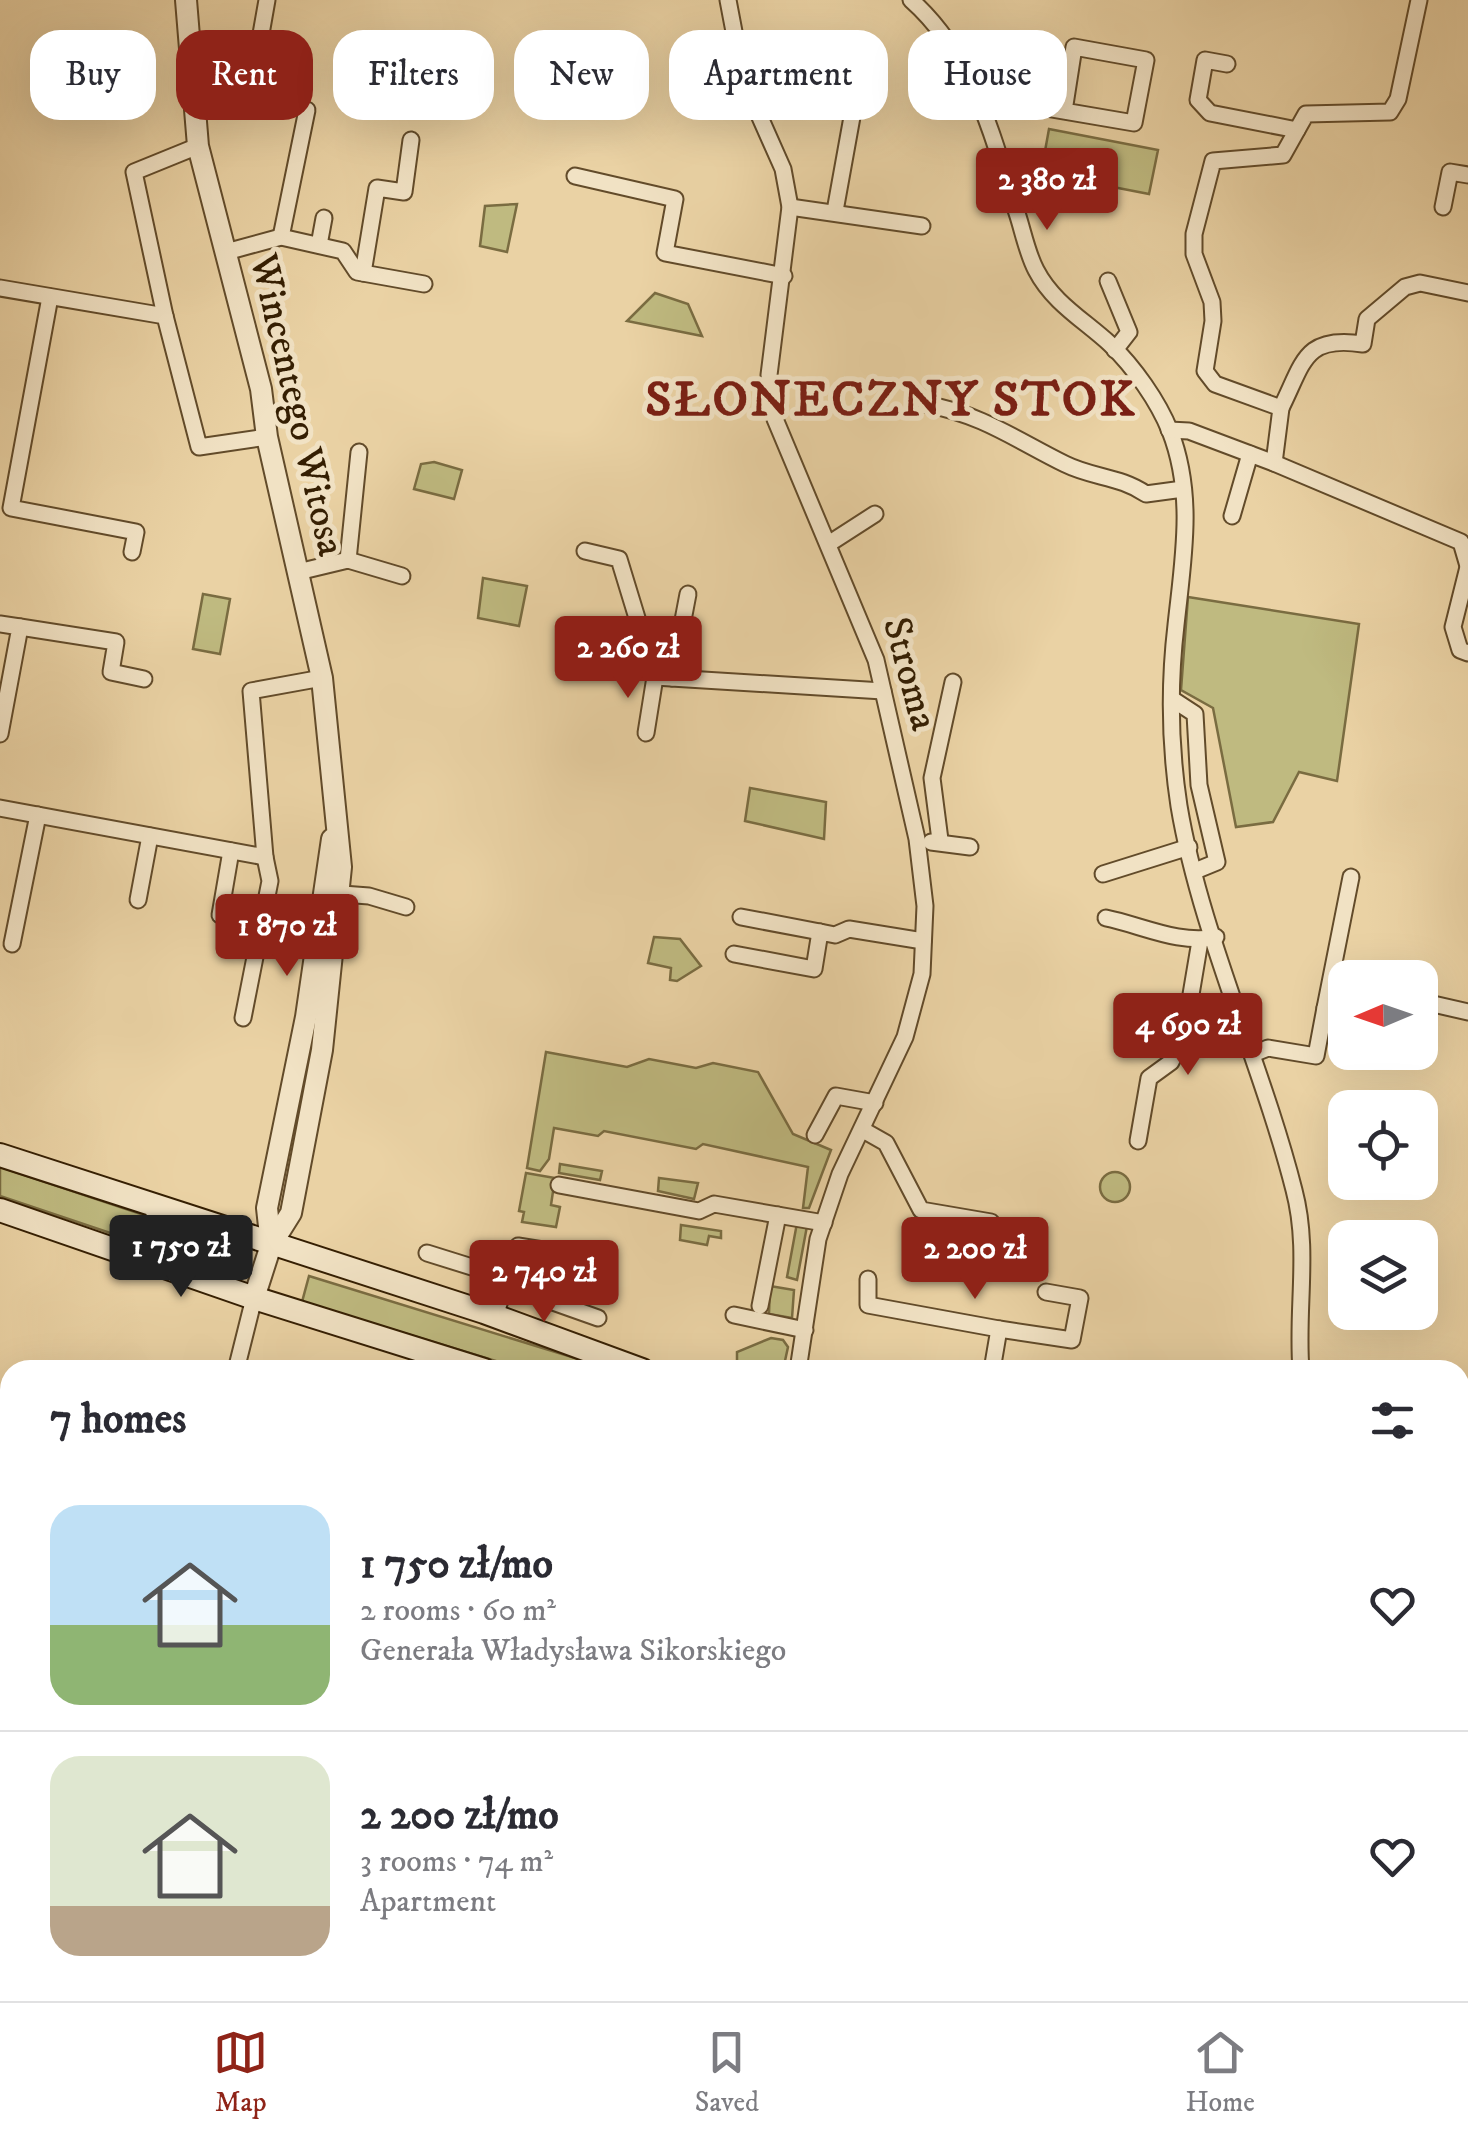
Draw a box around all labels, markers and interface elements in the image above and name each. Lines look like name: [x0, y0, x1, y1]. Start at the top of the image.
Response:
chip: Buy: [30, 30, 156, 120]
chip: Rent: [176, 30, 313, 120]
chip: Filters: [333, 30, 494, 120]
chip: New: [514, 30, 649, 120]
chip: Apartment: [669, 30, 888, 120]
chip: House: [908, 30, 1067, 120]
pin: 2 380 zł: [944, 148, 1150, 233]
text: 2 380 zł: [998, 160, 1096, 200]
street label: Wincentego Witosa: [237, 248, 355, 561]
district label: SŁONECZNY STOK: [645, 369, 1137, 432]
street label: Stroma: [870, 612, 948, 736]
pin: 2 260 zł: [525, 616, 731, 701]
text: 2 260 zł: [577, 628, 679, 668]
pin: 1 870 zł: [184, 894, 390, 979]
text: 1 870 zł: [237, 906, 337, 946]
north arrow: [1328, 960, 1438, 1070]
map controls: [1328, 960, 1438, 1330]
pin: 4 690 zł: [1085, 993, 1291, 1078]
text: 4 690 zł: [1135, 1005, 1241, 1045]
button: locate: [1328, 1090, 1438, 1200]
pin: 1 750 zł: [78, 1215, 284, 1300]
pin: 2 200 zł: [872, 1217, 1078, 1302]
button: layers: [1328, 1220, 1438, 1330]
text: 1 750 zł: [132, 1227, 230, 1267]
text: 2 200 zł: [923, 1229, 1027, 1269]
pin: 2 740 zł: [441, 1240, 647, 1325]
text: 2 740 zł: [492, 1252, 596, 1292]
icon: filters: [1365, 1393, 1420, 1448]
text: 7 homes: [50, 1394, 186, 1446]
text: 1 750 zł/mo: [360, 1539, 553, 1591]
icon: home: [130, 1545, 250, 1665]
icon: heart: [1365, 1578, 1420, 1633]
text: 2 rooms · 60 m²: [360, 1591, 556, 1631]
text: Generała Władysława Sikorskiego: [360, 1631, 786, 1671]
text: 2 200 zł/mo: [360, 1790, 559, 1842]
icon: home: [130, 1796, 250, 1916]
icon: heart: [1365, 1829, 1420, 1884]
text: 3 rooms · 74 m²: [360, 1842, 553, 1882]
text: Apartment: [360, 1882, 496, 1922]
tab: Map: [213, 2025, 268, 2120]
tab: Saved: [695, 2025, 759, 2120]
tab: Home: [1186, 2025, 1255, 2120]

